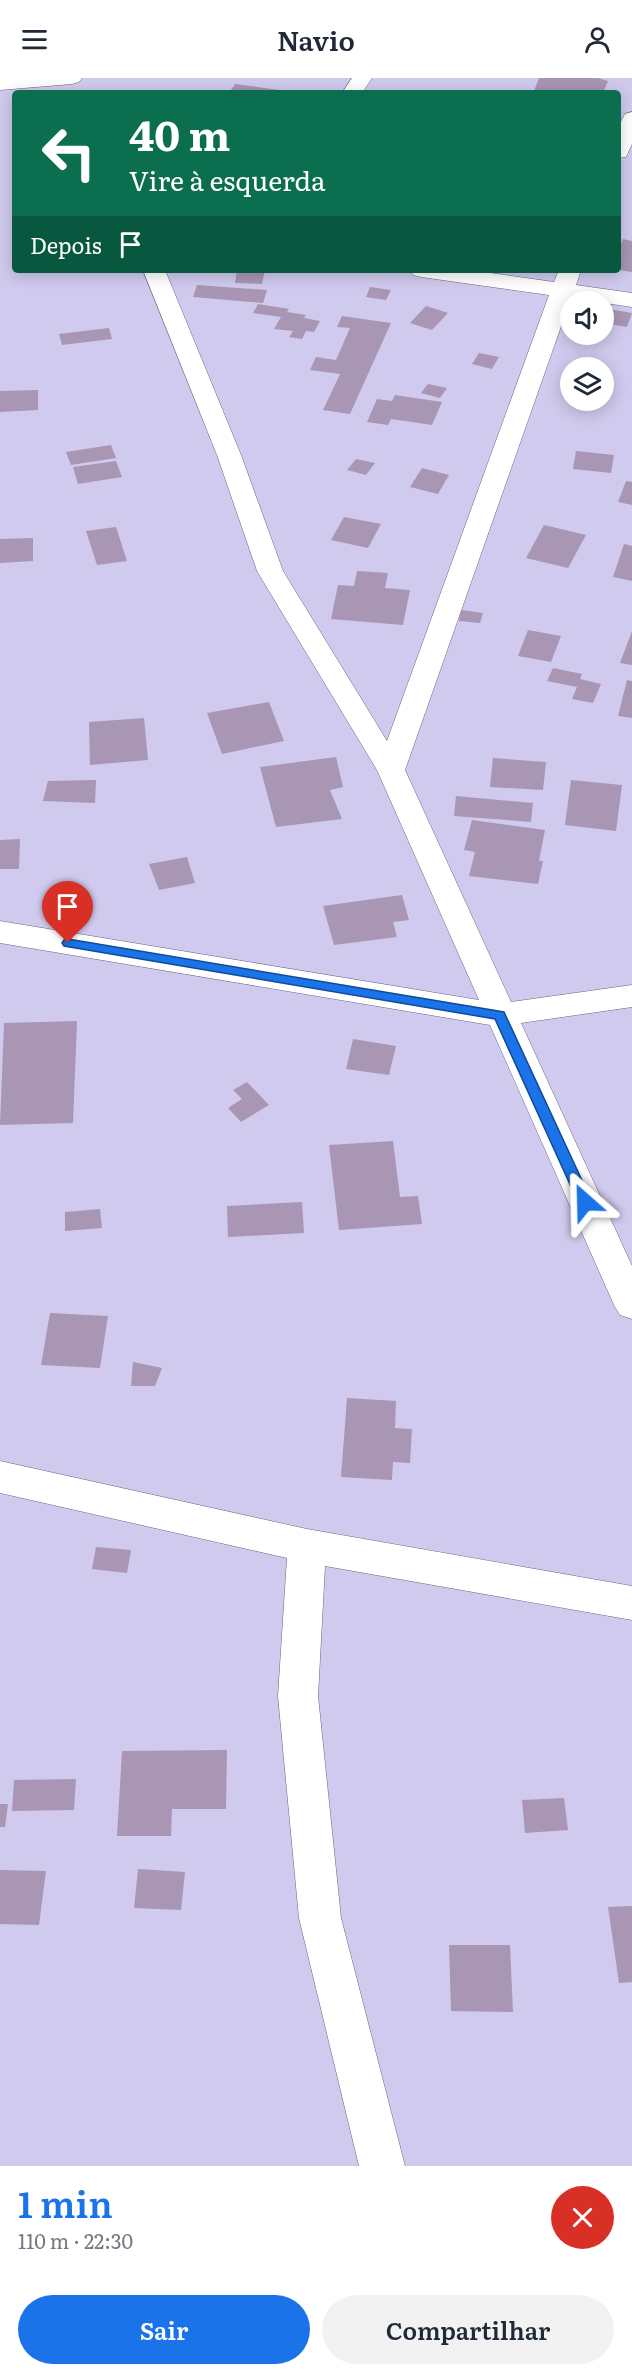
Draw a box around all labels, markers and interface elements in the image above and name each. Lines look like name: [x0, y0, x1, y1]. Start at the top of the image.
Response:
text: Navio: [277, 19, 355, 59]
icon: menu: [18, 23, 51, 56]
icon: person: [581, 23, 614, 56]
text: 40 m: [129, 102, 230, 164]
icon: left: [30, 114, 108, 192]
text: Vire à esquerda: [129, 159, 326, 199]
text: Depois: [30, 228, 102, 261]
icon: arrive: [114, 228, 147, 261]
map controls: [560, 291, 614, 411]
button: sound: [560, 291, 614, 345]
button: layers: [560, 357, 614, 411]
pin: [42, 881, 93, 943]
icon: arrive: [51, 890, 84, 923]
position arrow: [553, 1170, 617, 1234]
text: 1 min: [18, 2176, 113, 2229]
button: close: [551, 2186, 614, 2249]
text: 110 m · 22:30: [18, 2225, 133, 2255]
button: Sair: [18, 2295, 310, 2364]
button: Compartilhar: [322, 2295, 614, 2364]

